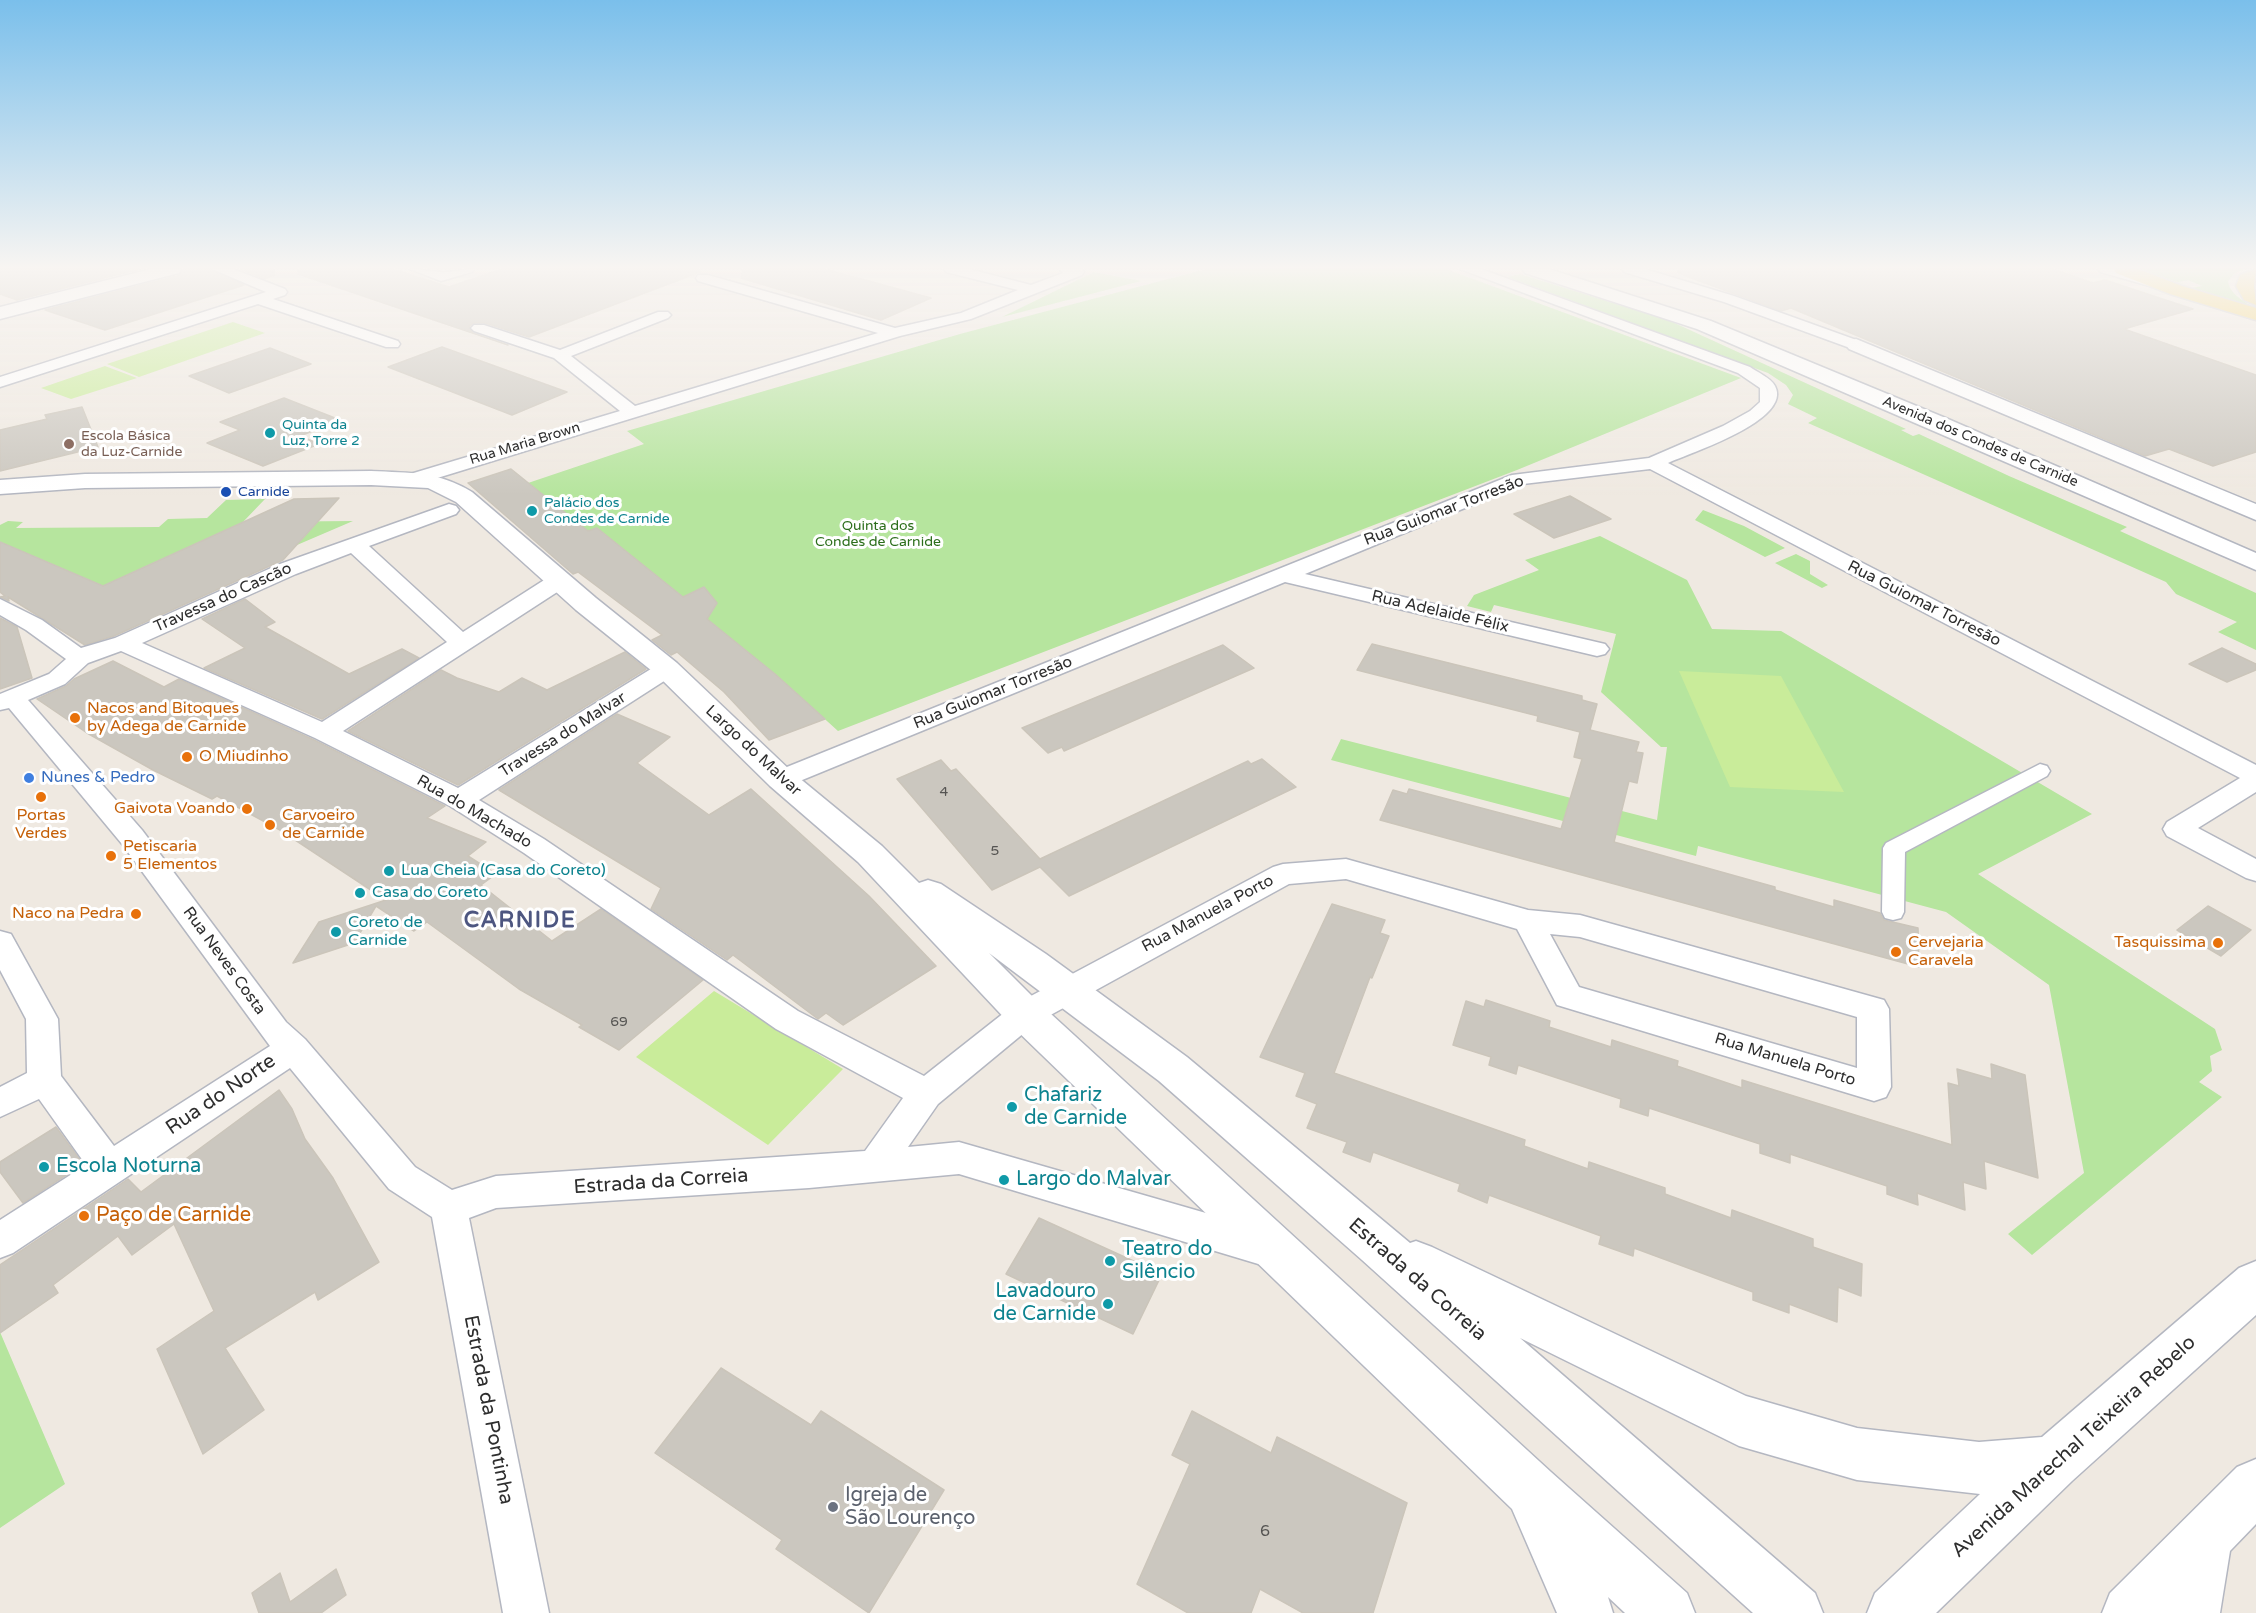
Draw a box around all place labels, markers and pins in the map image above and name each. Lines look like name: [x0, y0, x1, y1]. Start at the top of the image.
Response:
place label: Quinta da Luz, Torre 2: [282, 417, 360, 449]
marker: Quinta da Luz, Torre 2: [263, 426, 277, 440]
place label: Escola Básica da Luz-Carnide: [81, 428, 182, 460]
marker: Escola Básica da Luz-Carnide: [62, 437, 76, 451]
place label: Carnide: [238, 484, 290, 500]
marker: Carnide: [219, 485, 233, 499]
place label: Palácio dos Condes de Carnide: [544, 495, 670, 528]
marker: Palácio dos Condes de Carnide: [525, 504, 539, 518]
place label: Nacos and Bitoques by Adega de Carnide: [87, 699, 246, 737]
marker: Nacos and Bitoques by Adega de Carnide: [68, 711, 82, 725]
place label: O Miudinho: [199, 747, 288, 767]
marker: O Miudinho: [180, 750, 194, 764]
place label: Nunes & Pedro: [41, 768, 155, 788]
marker: Nunes & Pedro: [22, 771, 36, 785]
marker: Portas Verdes: [34, 790, 48, 804]
place label: Gaivota Voando: [114, 799, 235, 819]
marker: Gaivota Voando: [240, 802, 254, 816]
place label: Portas Verdes: [15, 806, 67, 844]
place label: Carvoeiro de Carnide: [282, 806, 364, 844]
marker: Carvoeiro de Carnide: [263, 818, 277, 832]
place label: Petiscaria 5 Elementos: [123, 837, 217, 875]
marker: Petiscaria 5 Elementos: [104, 849, 118, 863]
place label: Lua Cheia (Casa do Coreto): [401, 861, 606, 881]
marker: Lua Cheia (Casa do Coreto): [382, 864, 396, 878]
place label: Casa do Coreto: [372, 883, 488, 903]
marker: Casa do Coreto: [353, 886, 367, 900]
place label: Naco na Pedra: [12, 904, 124, 924]
marker: Naco na Pedra: [129, 907, 143, 921]
place label: Coreto de Carnide: [348, 913, 423, 951]
marker: Coreto de Carnide: [329, 925, 343, 939]
place label: Cervejaria Caravela: [1908, 933, 1984, 971]
place label: Tasquissima: [2114, 933, 2206, 953]
marker: Tasquissima: [2211, 936, 2225, 950]
marker: Cervejaria Caravela: [1889, 945, 1903, 959]
place label: Chafariz de Carnide: [1024, 1084, 1127, 1131]
marker: Chafariz de Carnide: [1005, 1100, 1019, 1114]
place label: Escola Noturna: [56, 1155, 201, 1179]
marker: Escola Noturna: [37, 1160, 51, 1174]
place label: Largo do Malvar: [1016, 1168, 1171, 1192]
marker: Largo do Malvar: [997, 1173, 1011, 1187]
place label: Paço de Carnide: [96, 1204, 251, 1228]
marker: Paço de Carnide: [77, 1209, 91, 1223]
place label: Teatro do Silêncio: [1122, 1238, 1212, 1285]
marker: Teatro do Silêncio: [1103, 1254, 1117, 1268]
place label: Lavadouro de Carnide: [993, 1280, 1096, 1327]
marker: Lavadouro de Carnide: [1101, 1297, 1115, 1311]
place label: Igreja de São Lourenço: [845, 1484, 975, 1531]
marker: Igreja de São Lourenço: [826, 1500, 840, 1514]

